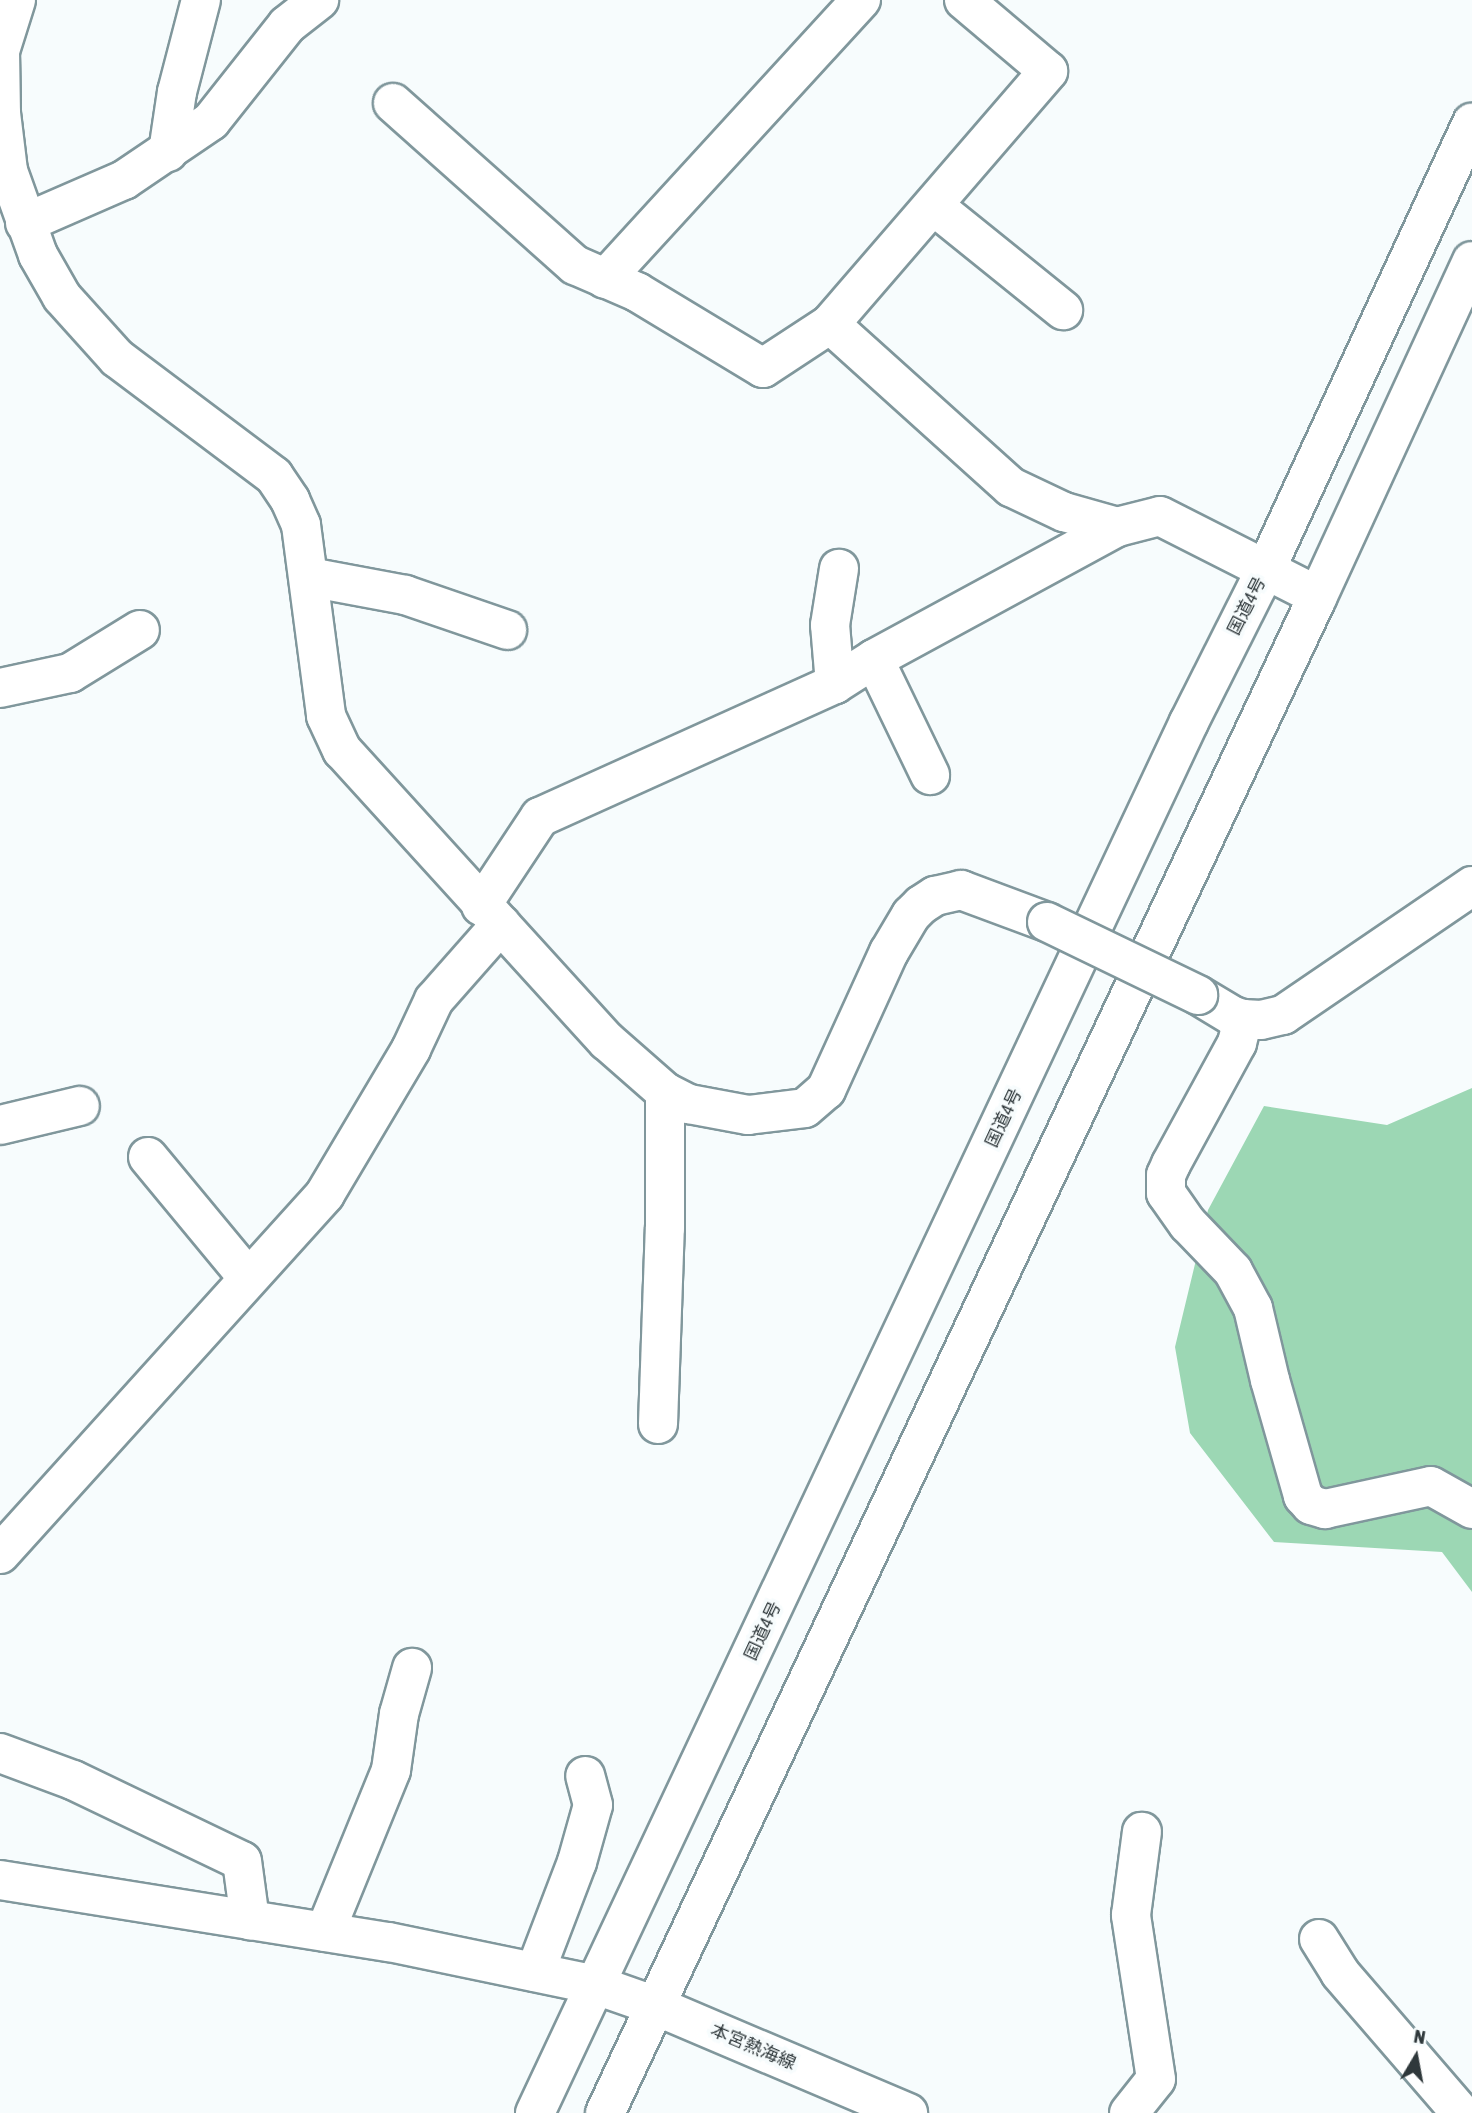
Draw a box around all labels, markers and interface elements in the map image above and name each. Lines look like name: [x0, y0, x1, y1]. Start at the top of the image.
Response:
street label: 国道4号: [1223, 573, 1271, 639]
street label: 国道4号: [981, 1085, 1027, 1151]
street label: 国道4号: [740, 1598, 786, 1664]
street label: 本宮熱海線: [707, 2019, 799, 2075]
north arrow: [1381, 2022, 1451, 2092]
text: N: [1412, 2025, 1427, 2048]

